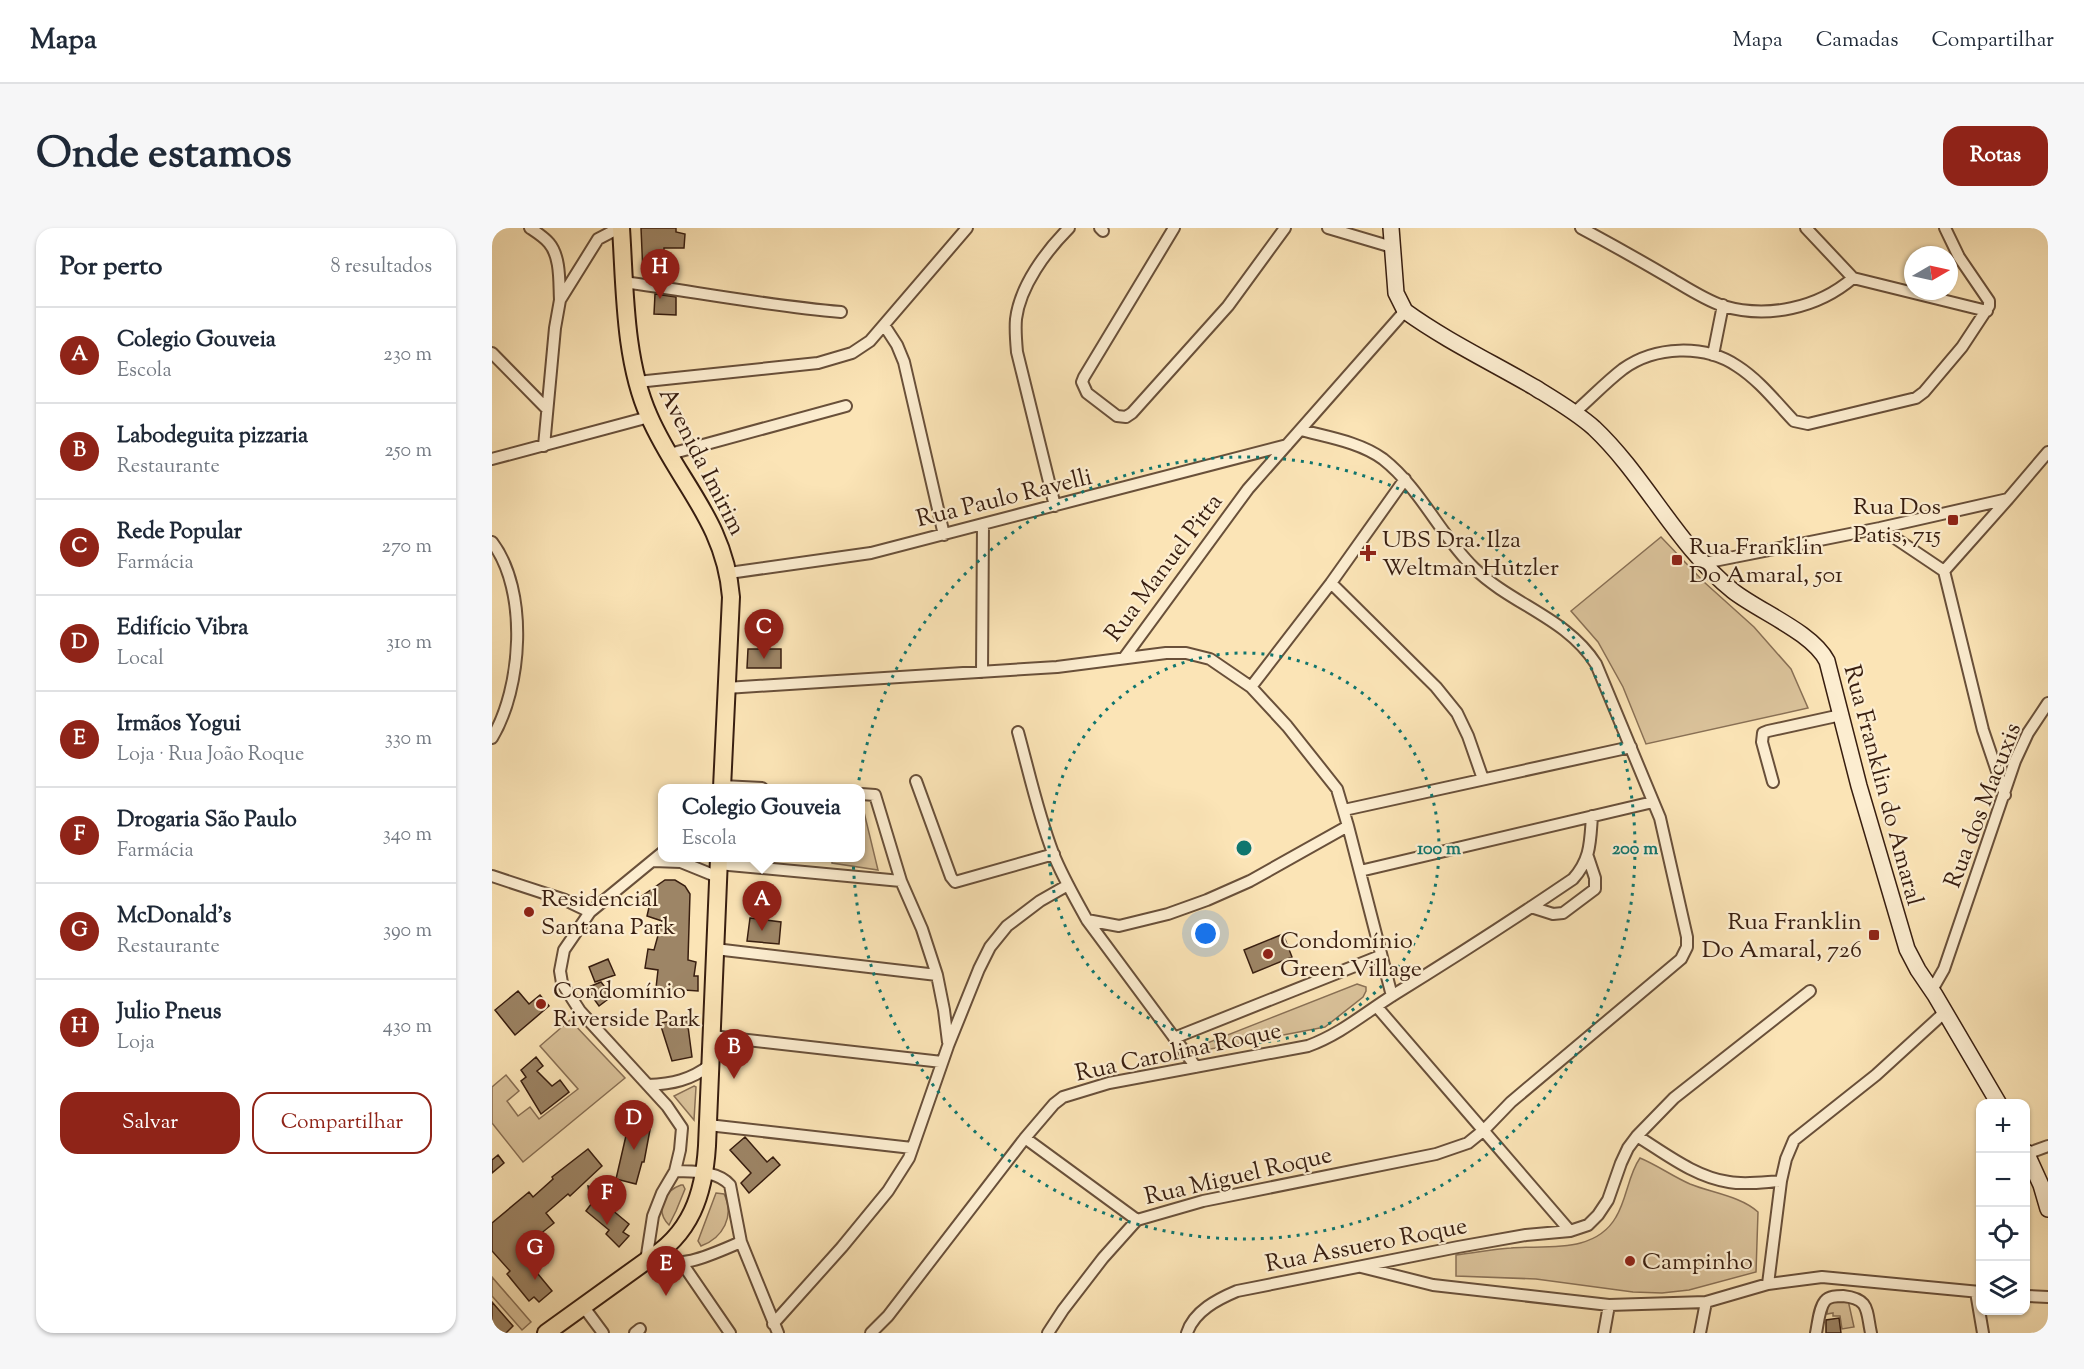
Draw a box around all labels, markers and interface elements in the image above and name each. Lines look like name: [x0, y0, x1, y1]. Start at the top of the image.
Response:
text: Mapa: [30, 21, 97, 61]
text: Mapa: [1733, 26, 1783, 56]
text: Camadas: [1816, 26, 1899, 56]
text: Compartilhar: [1932, 26, 2054, 56]
text: Onde estamos: [36, 126, 292, 186]
button: Rotas: [1943, 126, 2048, 186]
north arrow: [1904, 246, 1958, 300]
text: Por perto: [60, 249, 162, 286]
pin: H: [640, 250, 680, 299]
text: 8 resultados: [330, 253, 432, 282]
text: Colegio Gouveia: [117, 325, 276, 357]
text: A: [71, 341, 88, 370]
text: 230 m: [383, 341, 432, 370]
text: Escola: [117, 357, 172, 386]
street label: Avenida Imirim: [649, 382, 753, 542]
text: Labodeguita pizzaria: [117, 421, 308, 453]
text: B: [73, 437, 86, 466]
text: 250 m: [384, 437, 432, 466]
text: Restaurante: [117, 453, 220, 482]
street label: Rua Paulo Ravelli: [913, 461, 1096, 537]
street label: Rua Manuel Pitta: [1098, 487, 1232, 649]
place label: Rua Dos Patis, 715: [1853, 491, 1941, 553]
marker: Rua Dos Patis, 715: [1946, 513, 1960, 527]
text: Rede Popular: [117, 517, 242, 549]
place label: UBS Dra. Ilza Weltman Hutzler: [1382, 524, 1559, 586]
place label: Rua Franklin Do Amaral, 501: [1689, 531, 1843, 593]
text: C: [71, 533, 88, 562]
text: 270 m: [382, 533, 432, 562]
marker: UBS Dra. Ilza Weltman Hutzler: [1359, 544, 1377, 562]
text: Farmácia: [117, 549, 194, 578]
marker: Rua Franklin Do Amaral, 501: [1670, 553, 1684, 567]
pin: C: [744, 610, 784, 659]
text: Edifício Vibra: [117, 613, 248, 645]
text: D: [72, 629, 87, 658]
text: 310 m: [386, 629, 432, 658]
text: Local: [117, 645, 164, 674]
street label: Rua Franklin do Amaral: [1834, 661, 1931, 910]
text: Irmãos Yogui: [117, 709, 241, 741]
street label: Rua dos Macuxis: [1937, 718, 2031, 893]
text: E: [73, 725, 86, 754]
text: 330 m: [385, 725, 432, 754]
text: Loja · Rua João Roque: [117, 741, 304, 770]
popup: [658, 784, 865, 862]
text: Colegio Gouveia: [682, 793, 841, 825]
text: Drogaria São Paulo: [117, 805, 297, 837]
text: F: [74, 821, 85, 850]
text: 340 m: [383, 821, 432, 850]
text: Escola: [682, 825, 737, 854]
text: Farmácia: [117, 837, 194, 866]
text: 100 m: [1417, 837, 1461, 863]
text: 200 m: [1612, 837, 1658, 863]
centre of rings: [1234, 838, 1254, 858]
pin: A: [742, 882, 782, 931]
place label: Residencial Santana Park: [541, 883, 676, 945]
text: McDonald's: [117, 901, 231, 933]
marker: Residencial Santana Park: [522, 905, 536, 919]
place label: Rua Franklin Do Amaral, 726: [1702, 906, 1862, 968]
text: G: [71, 917, 88, 946]
text: 390 m: [383, 917, 432, 946]
your location: [1191, 919, 1220, 948]
place label: Condomínio Green Village: [1280, 925, 1422, 987]
marker: Rua Franklin Do Amaral, 726: [1867, 928, 1881, 942]
text: Restaurante: [117, 933, 220, 962]
marker: Condomínio Green Village: [1261, 947, 1275, 961]
place label: Condomínio Riverside Park: [553, 975, 701, 1037]
text: Julio Pneus: [117, 997, 222, 1029]
marker: Condomínio Riverside Park: [534, 997, 548, 1011]
text: H: [72, 1013, 87, 1042]
text: 430 m: [383, 1013, 432, 1042]
street label: Rua Carolina Roque: [1072, 1014, 1285, 1091]
text: Loja: [117, 1029, 155, 1058]
pin: B: [714, 1030, 754, 1079]
button: Salvar: [60, 1092, 240, 1154]
button: Compartilhar: [252, 1092, 432, 1154]
map controls: [1976, 1099, 2030, 1315]
button: +: [1976, 1099, 2030, 1153]
pin: D: [614, 1100, 654, 1150]
street label: Rua Miguel Roque: [1141, 1139, 1336, 1215]
button: −: [1976, 1153, 2030, 1207]
pin: F: [588, 1176, 626, 1225]
button: locate: [1976, 1207, 2030, 1261]
street label: Rua Assuero Roque: [1263, 1210, 1470, 1282]
pin: G: [516, 1230, 555, 1280]
pin: E: [646, 1246, 686, 1296]
place label: Campinho: [1642, 1246, 1753, 1280]
marker: Campinho: [1623, 1254, 1637, 1268]
button: layers: [1976, 1261, 2030, 1315]

